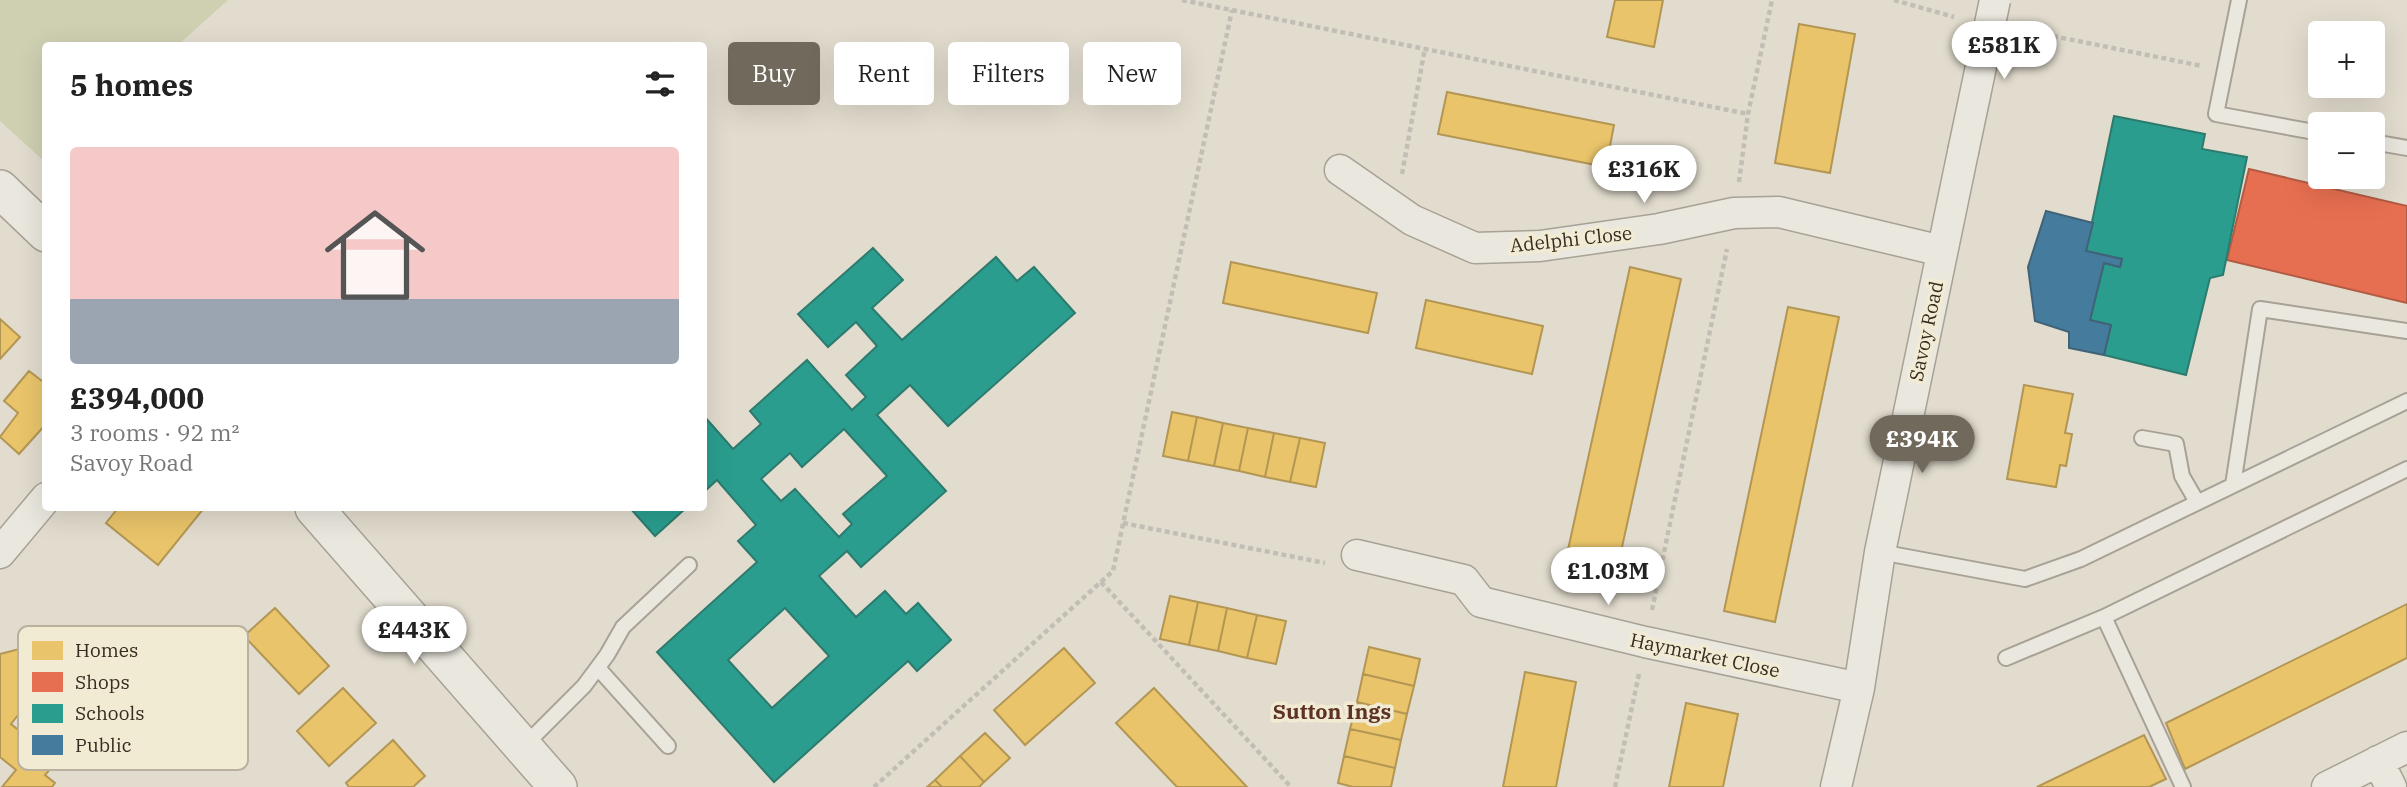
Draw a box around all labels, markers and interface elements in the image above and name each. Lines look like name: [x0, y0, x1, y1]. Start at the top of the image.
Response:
map controls: [2308, 21, 2385, 189]
button: +: [2308, 21, 2385, 98]
pin: £581K: [1955, 22, 2053, 81]
text: £581K: [1968, 29, 2040, 59]
chip: Buy: [728, 42, 820, 105]
chip: Rent: [834, 42, 934, 105]
chip: Filters: [948, 42, 1069, 105]
chip: New: [1083, 42, 1181, 105]
text: 5 homes: [70, 65, 193, 104]
icon: filters: [641, 65, 679, 103]
button: −: [2308, 112, 2385, 189]
pin: £316K: [1595, 146, 1693, 205]
text: £316K: [1608, 153, 1680, 183]
icon: home: [312, 192, 438, 318]
street label: Adelphi Close: [1509, 221, 1633, 257]
street label: Savoy Road: [1904, 279, 1948, 383]
text: £394,000: [70, 378, 204, 417]
pin: £394K: [1873, 416, 1971, 475]
text: 3 rooms · 92 m²: [70, 417, 240, 447]
text: £394K: [1886, 423, 1958, 453]
text: Savoy Road: [70, 447, 193, 477]
pin: £1.03M: [1551, 548, 1665, 607]
text: £1.03M: [1567, 555, 1649, 585]
pin: £443K: [365, 606, 463, 666]
text: £443K: [378, 614, 450, 644]
legend: [18, 626, 248, 770]
street label: Haymarket Close: [1628, 627, 1782, 683]
text: Homes: [75, 638, 138, 662]
text: Shops: [75, 670, 130, 694]
district label: Sutton Ings: [1273, 697, 1391, 725]
text: Schools: [75, 701, 144, 725]
text: Public: [75, 733, 132, 757]

